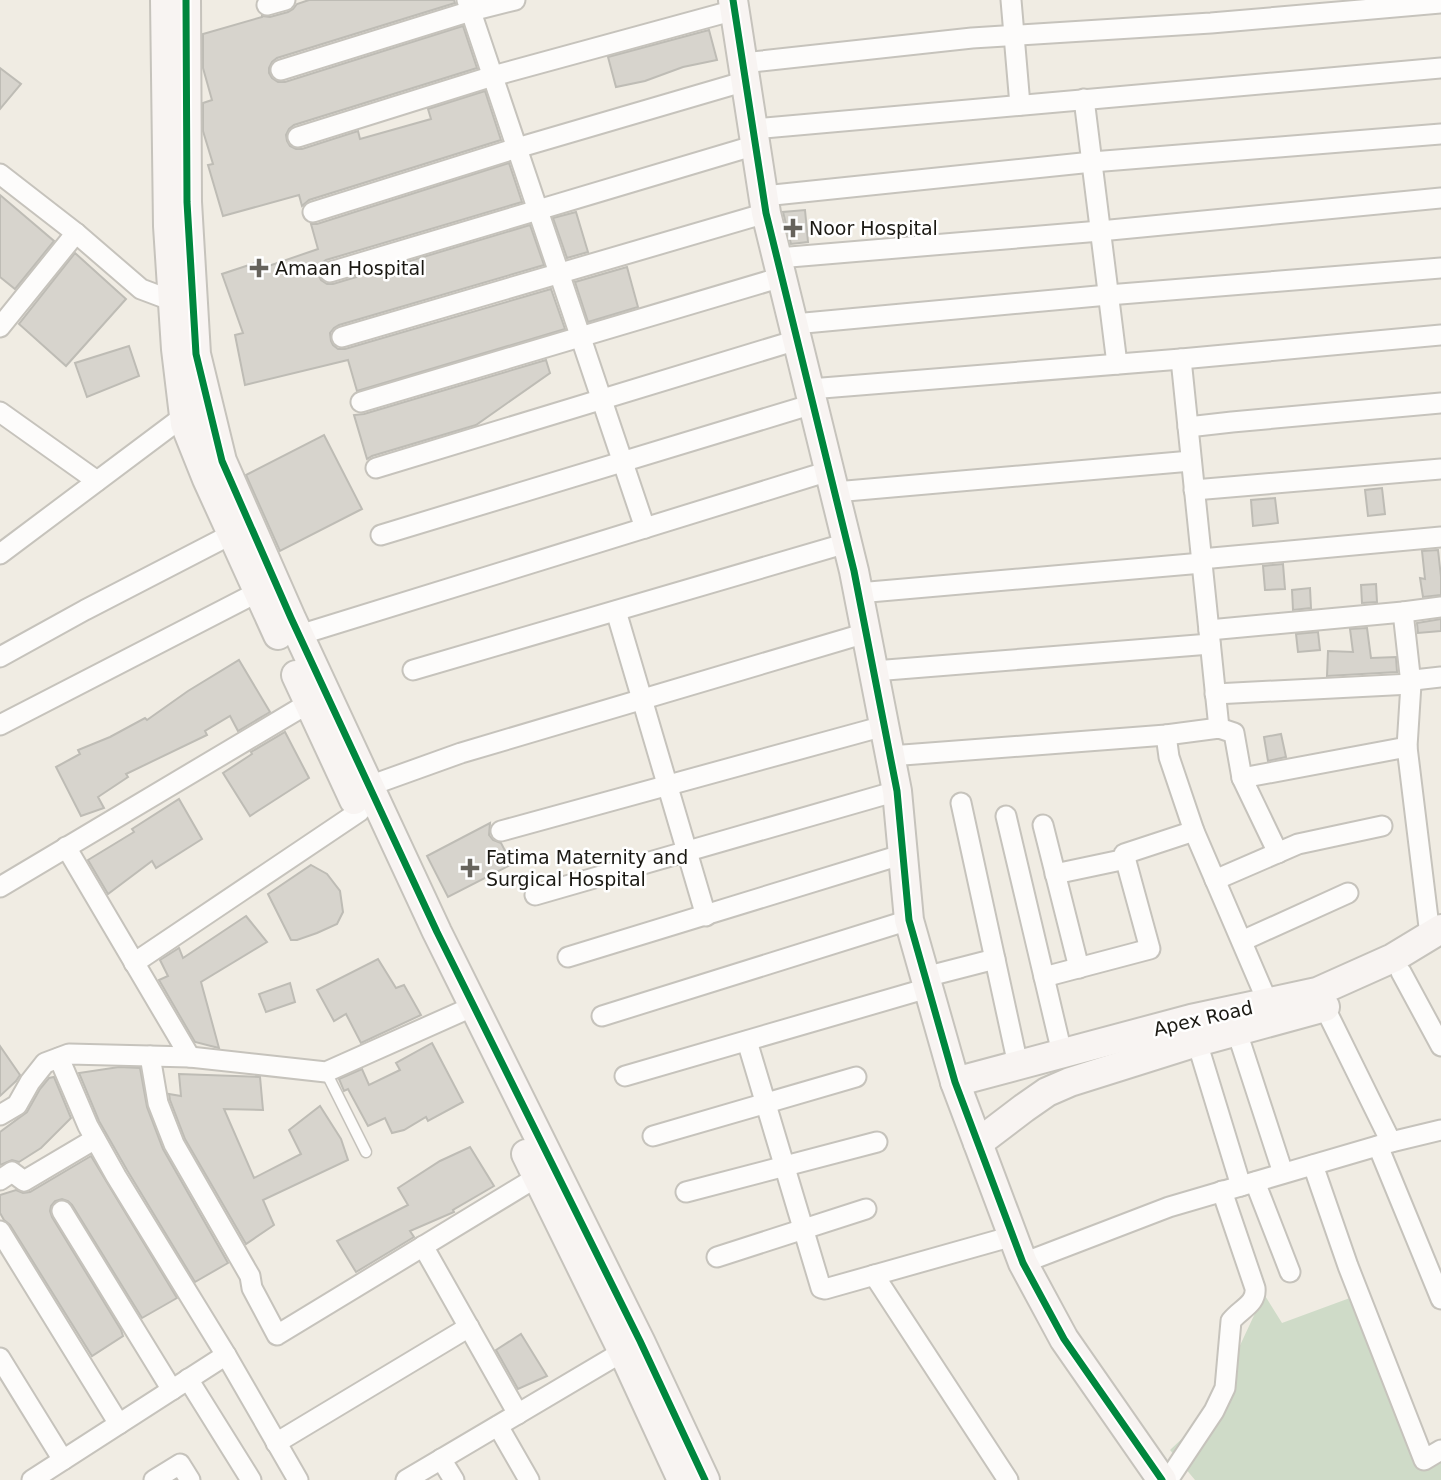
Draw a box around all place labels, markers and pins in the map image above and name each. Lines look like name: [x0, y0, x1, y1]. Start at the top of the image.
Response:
place label: Noor Hospital: [809, 217, 938, 239]
marker: Noor Hospital: [783, 218, 803, 238]
place label: Amaan Hospital: [275, 257, 425, 279]
marker: Amaan Hospital: [249, 258, 269, 278]
place label: Fatima Maternity and Surgical Hospital: [486, 846, 688, 890]
marker: Fatima Maternity and Surgical Hospital: [460, 858, 480, 878]

